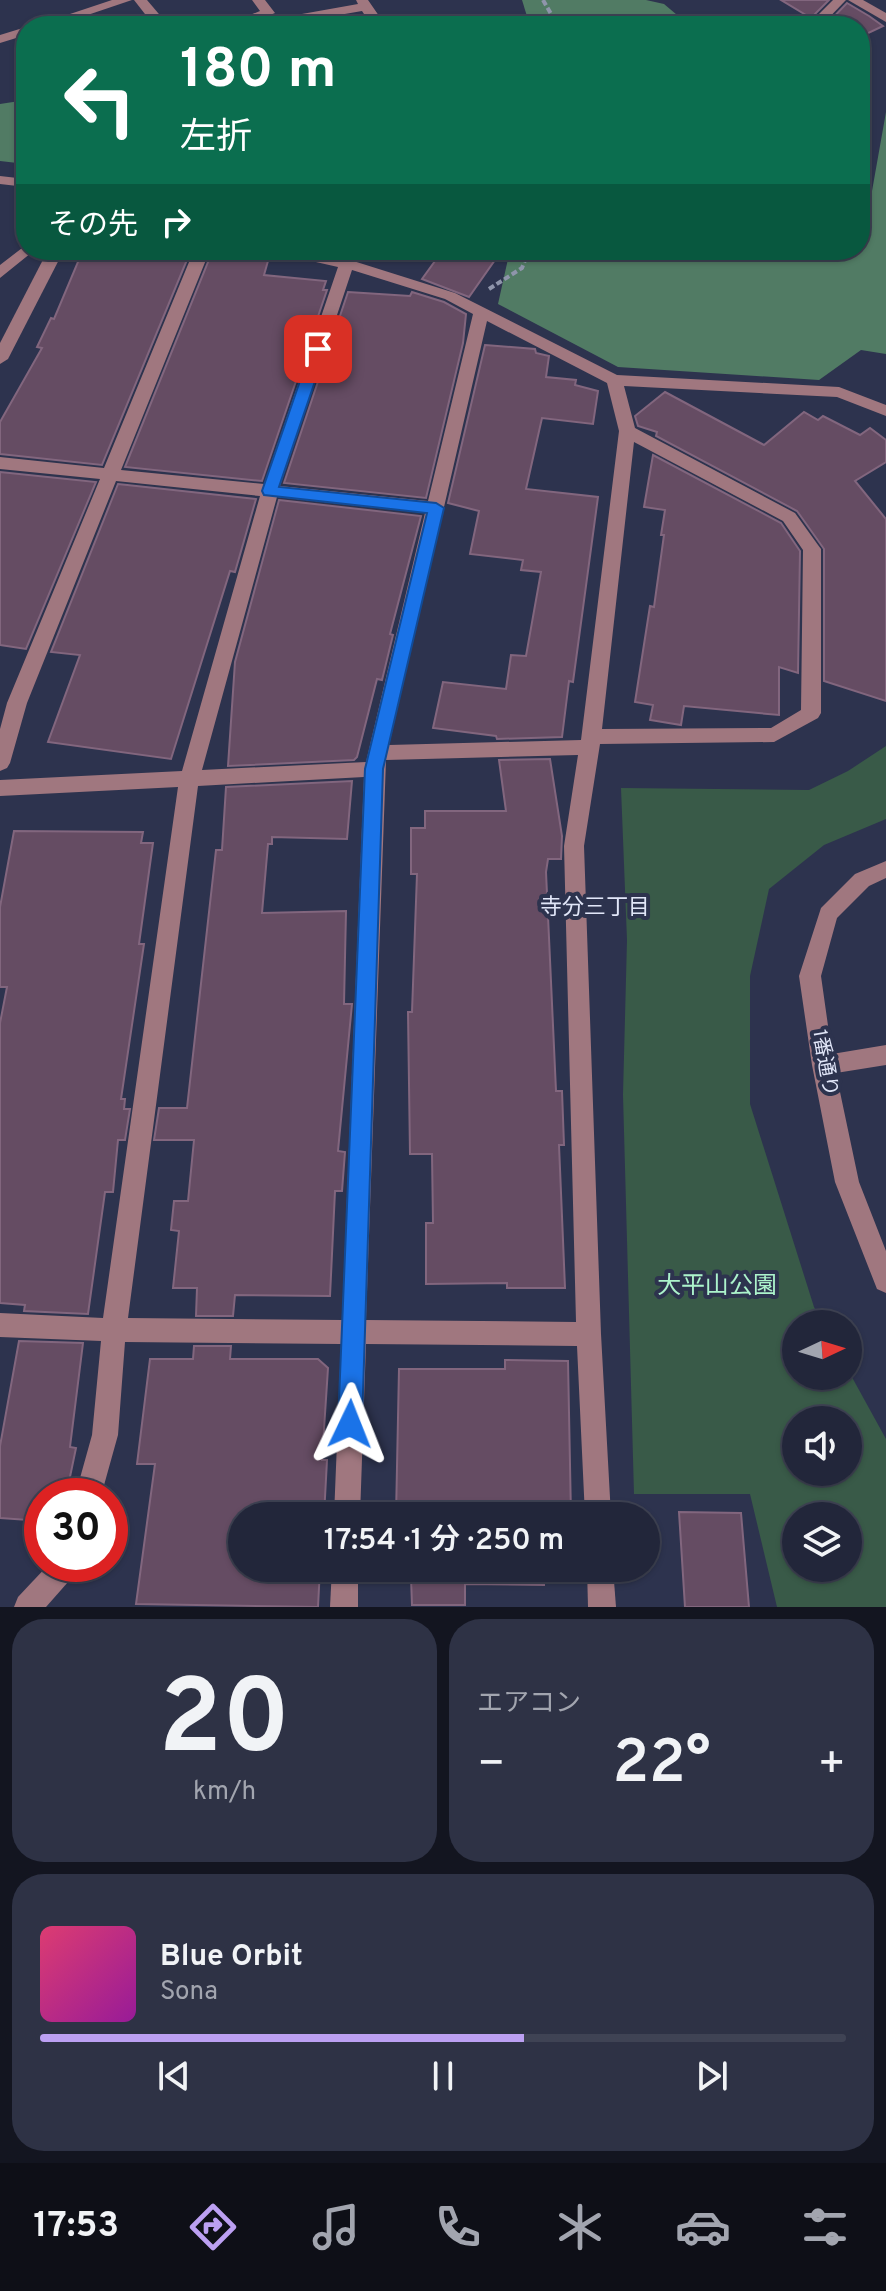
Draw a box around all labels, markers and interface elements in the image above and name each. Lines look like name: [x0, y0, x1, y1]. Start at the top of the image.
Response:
text: 180 m: [180, 37, 337, 107]
icon: left: [48, 48, 152, 152]
text: 左折: [180, 116, 252, 162]
icon: right: [154, 200, 198, 244]
text: その先: [48, 208, 138, 245]
pin: [284, 315, 352, 383]
icon: arrive: [296, 327, 340, 371]
district label: 寺分三丁目: [540, 895, 650, 922]
street label: 1番通り: [805, 1028, 843, 1098]
park label: 大平山公園: [657, 1272, 777, 1302]
north arrow: [782, 1310, 862, 1390]
map controls: [782, 1310, 862, 1582]
position arrow: [308, 1382, 392, 1466]
button: sound: [782, 1406, 862, 1486]
speed limit sign: 30: [24, 1478, 128, 1582]
button: layers: [782, 1502, 862, 1582]
text: 17:54 · 1 分 · 250 m: [324, 1523, 564, 1560]
text: 20: [159, 1658, 290, 1790]
text: エアコン: [477, 1688, 581, 1721]
text: 22°: [612, 1728, 711, 1804]
text: −: [477, 1738, 505, 1794]
text: +: [818, 1738, 846, 1794]
text: km/h: [193, 1776, 256, 1809]
text: Blue Orbit: [160, 1939, 303, 1976]
text: Sona: [160, 1976, 218, 2009]
icon: previous: [152, 2054, 196, 2098]
icon: pause: [421, 2054, 465, 2098]
icon: next: [690, 2054, 734, 2098]
icon: directions: [185, 2199, 241, 2255]
icon: music: [308, 2199, 364, 2255]
icon: phone: [430, 2199, 486, 2255]
icon: climate: [552, 2199, 608, 2255]
icon: car: [675, 2199, 731, 2255]
icon: filters: [797, 2199, 853, 2255]
text: 17:53: [33, 2204, 119, 2250]

